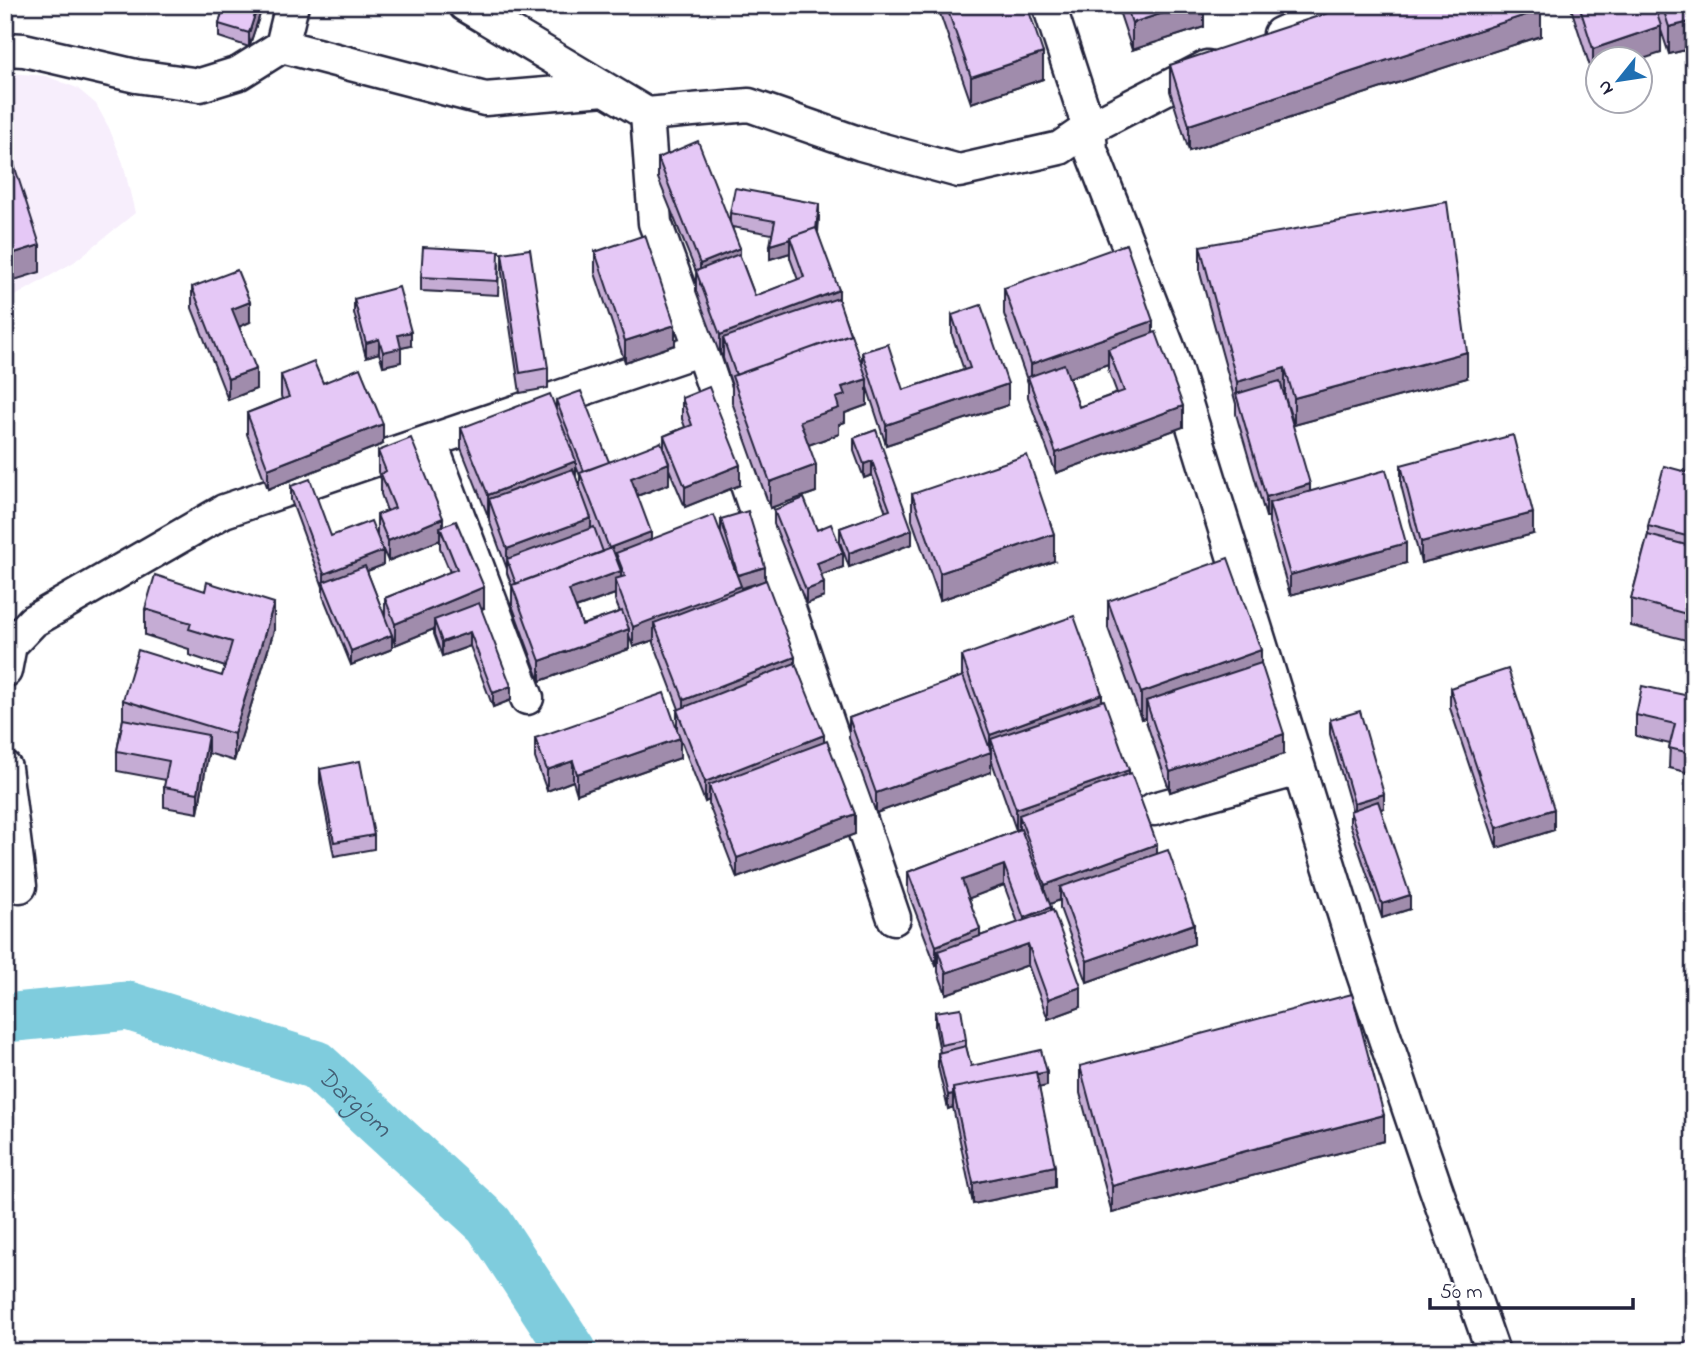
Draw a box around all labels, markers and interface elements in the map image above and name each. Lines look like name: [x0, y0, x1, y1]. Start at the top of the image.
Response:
north arrow: [1584, 46, 1654, 116]
text: N: [1591, 75, 1621, 100]
water label: Darg'om: [308, 1059, 400, 1148]
scale bar: [1430, 1266, 1632, 1310]
text: 50 m: [1440, 1278, 1483, 1308]

